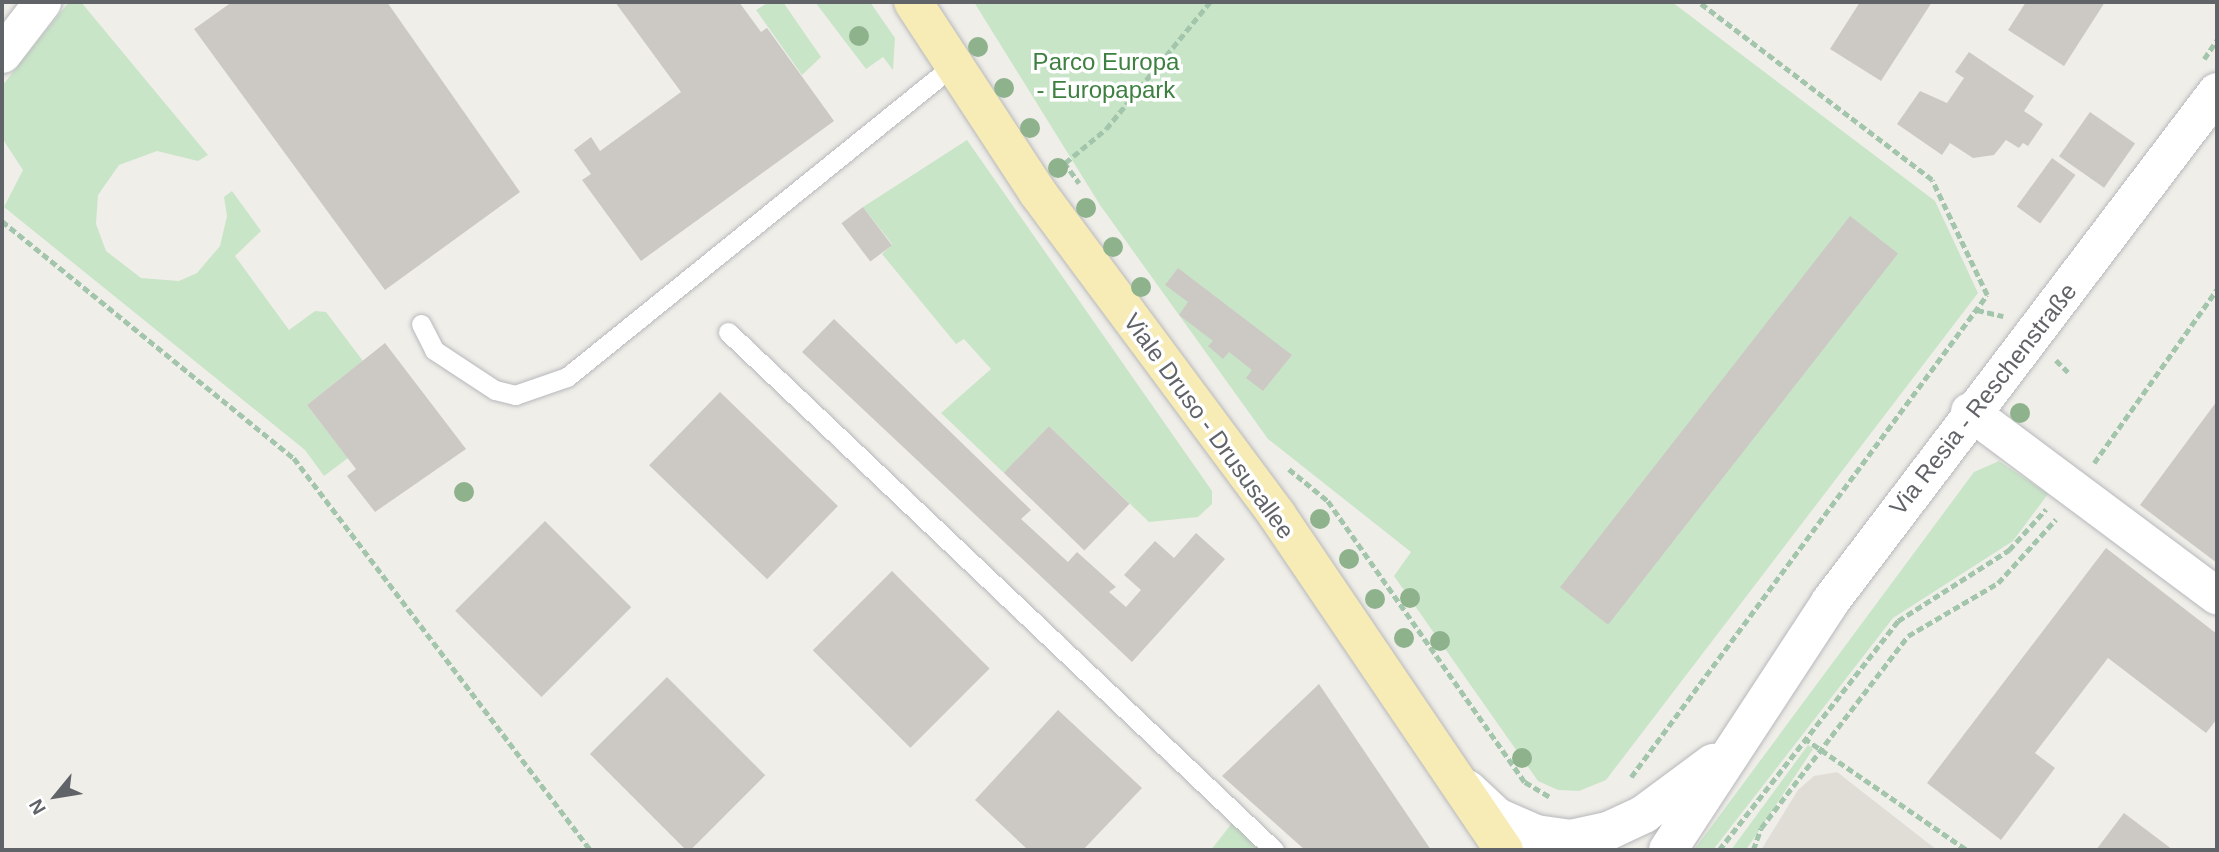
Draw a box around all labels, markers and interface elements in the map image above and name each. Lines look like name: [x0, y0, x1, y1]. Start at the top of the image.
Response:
park label: Parco Europa - Europapark: [1033, 48, 1179, 104]
street label: Via Resia - Reschenstraße: [1884, 277, 2082, 521]
street label: Viale Druso - Drususallee: [1118, 308, 1300, 544]
north arrow: [21, 761, 91, 831]
text: N: [25, 796, 50, 818]

